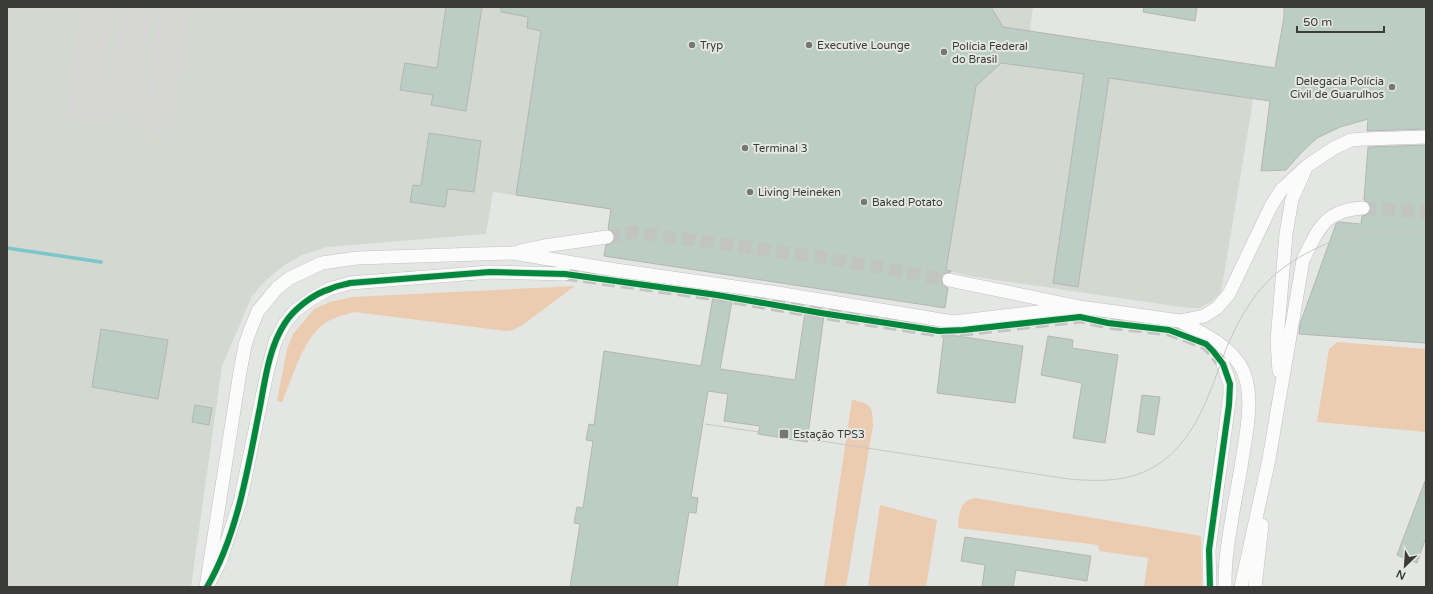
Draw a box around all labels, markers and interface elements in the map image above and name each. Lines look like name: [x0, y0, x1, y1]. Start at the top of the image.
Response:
scale bar: [1297, 8, 1384, 34]
text: 50 m: [1303, 15, 1332, 29]
place label: Tryp: [700, 39, 723, 52]
place label: Executive Lounge: [817, 39, 910, 52]
marker: Tryp: [687, 40, 697, 50]
marker: Executive Lounge: [804, 40, 814, 50]
place label: Polícia Federal do Brasil: [952, 40, 1028, 66]
marker: Polícia Federal do Brasil: [939, 47, 949, 57]
place label: Delegacia Polícia Civil de Guarulhos: [1290, 75, 1384, 101]
marker: Delegacia Polícia Civil de Guarulhos: [1387, 82, 1397, 92]
place label: Terminal 3: [753, 142, 808, 155]
marker: Terminal 3: [740, 143, 750, 153]
place label: Living Heineken: [758, 186, 841, 199]
marker: Living Heineken: [745, 187, 755, 197]
place label: Baked Potato: [872, 196, 943, 209]
marker: Baked Potato: [859, 197, 869, 207]
marker: Estação TPS3: [778, 428, 790, 440]
place label: Estação TPS3: [793, 428, 865, 441]
north arrow: [1385, 546, 1425, 586]
text: N: [1394, 567, 1408, 582]

